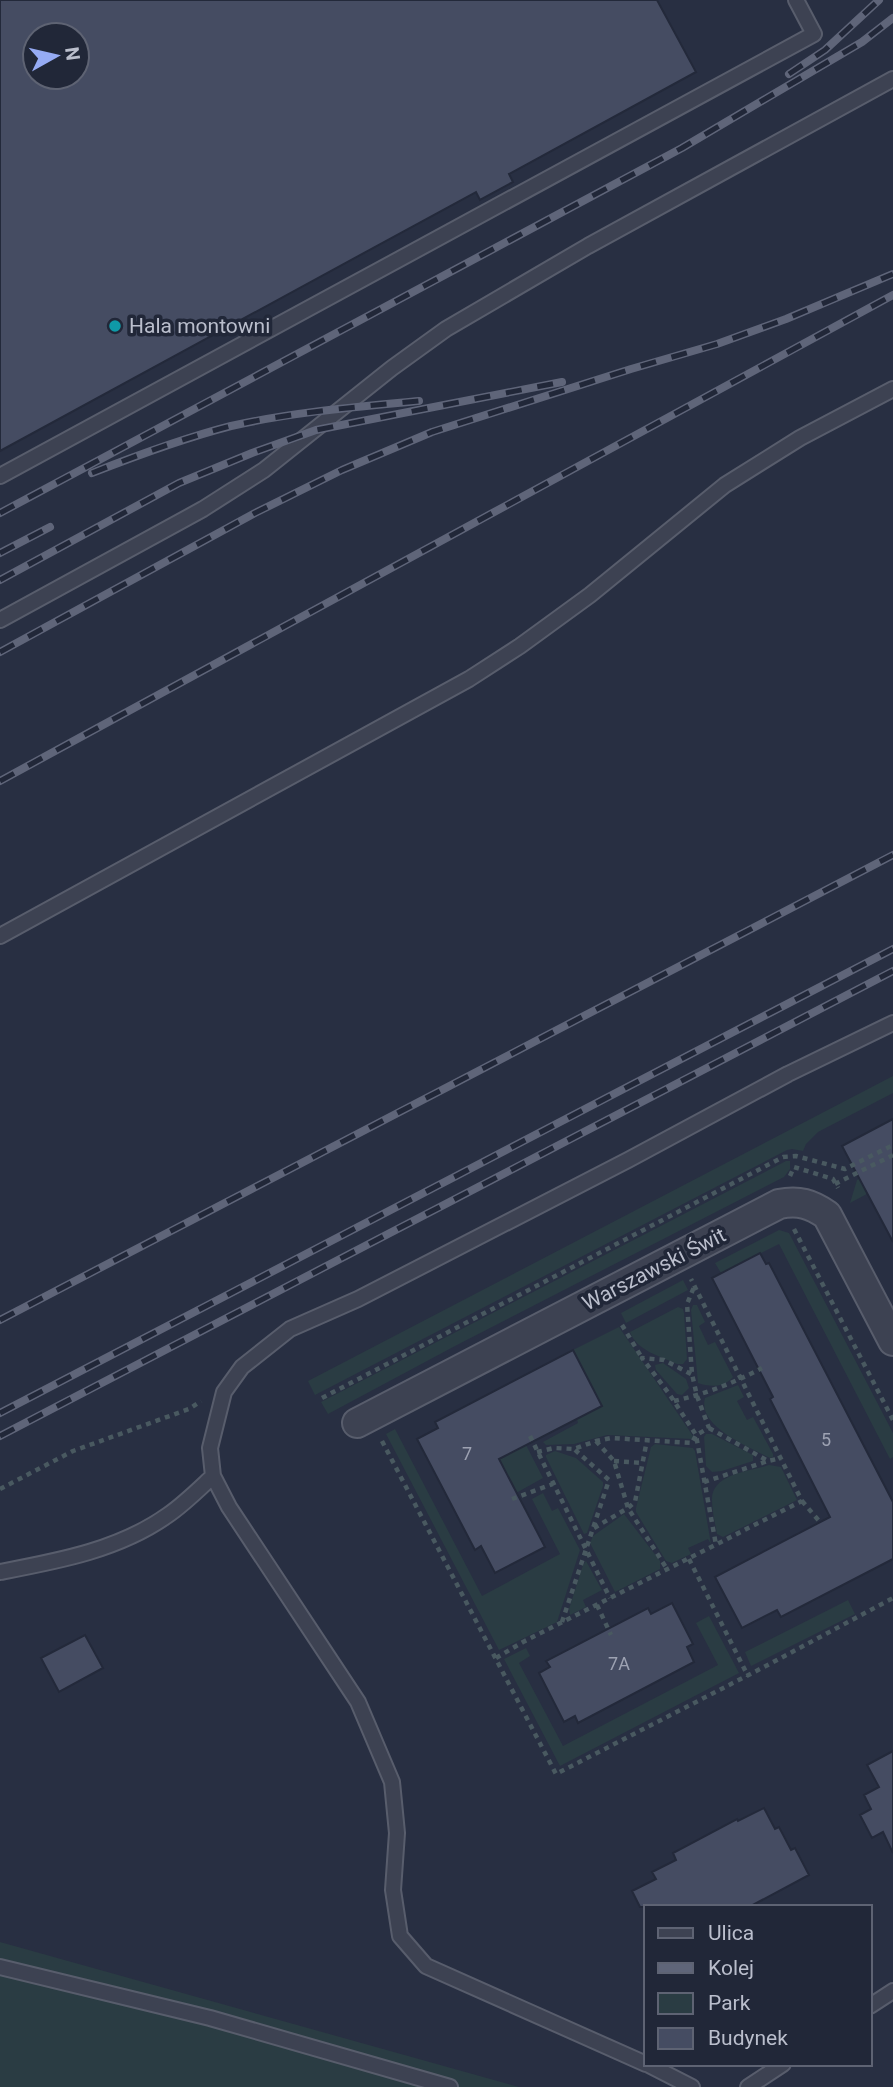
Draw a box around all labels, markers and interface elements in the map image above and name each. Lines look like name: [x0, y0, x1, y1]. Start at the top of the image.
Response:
north arrow: [21, 21, 91, 91]
text: N: [60, 45, 85, 62]
place label: Hala montowni: [129, 314, 270, 338]
marker: Hala montowni: [107, 318, 123, 334]
street label: Warszawski Świt: [578, 1223, 730, 1315]
house number: 5: [821, 1429, 831, 1450]
house number: 7: [462, 1443, 472, 1464]
house number: 7A: [608, 1653, 630, 1674]
legend: [644, 1905, 872, 2066]
text: Ulica: [708, 1921, 754, 1945]
text: Kolej: [708, 1956, 754, 1980]
text: Park: [708, 1991, 751, 2015]
text: Budynek: [708, 2026, 788, 2050]

